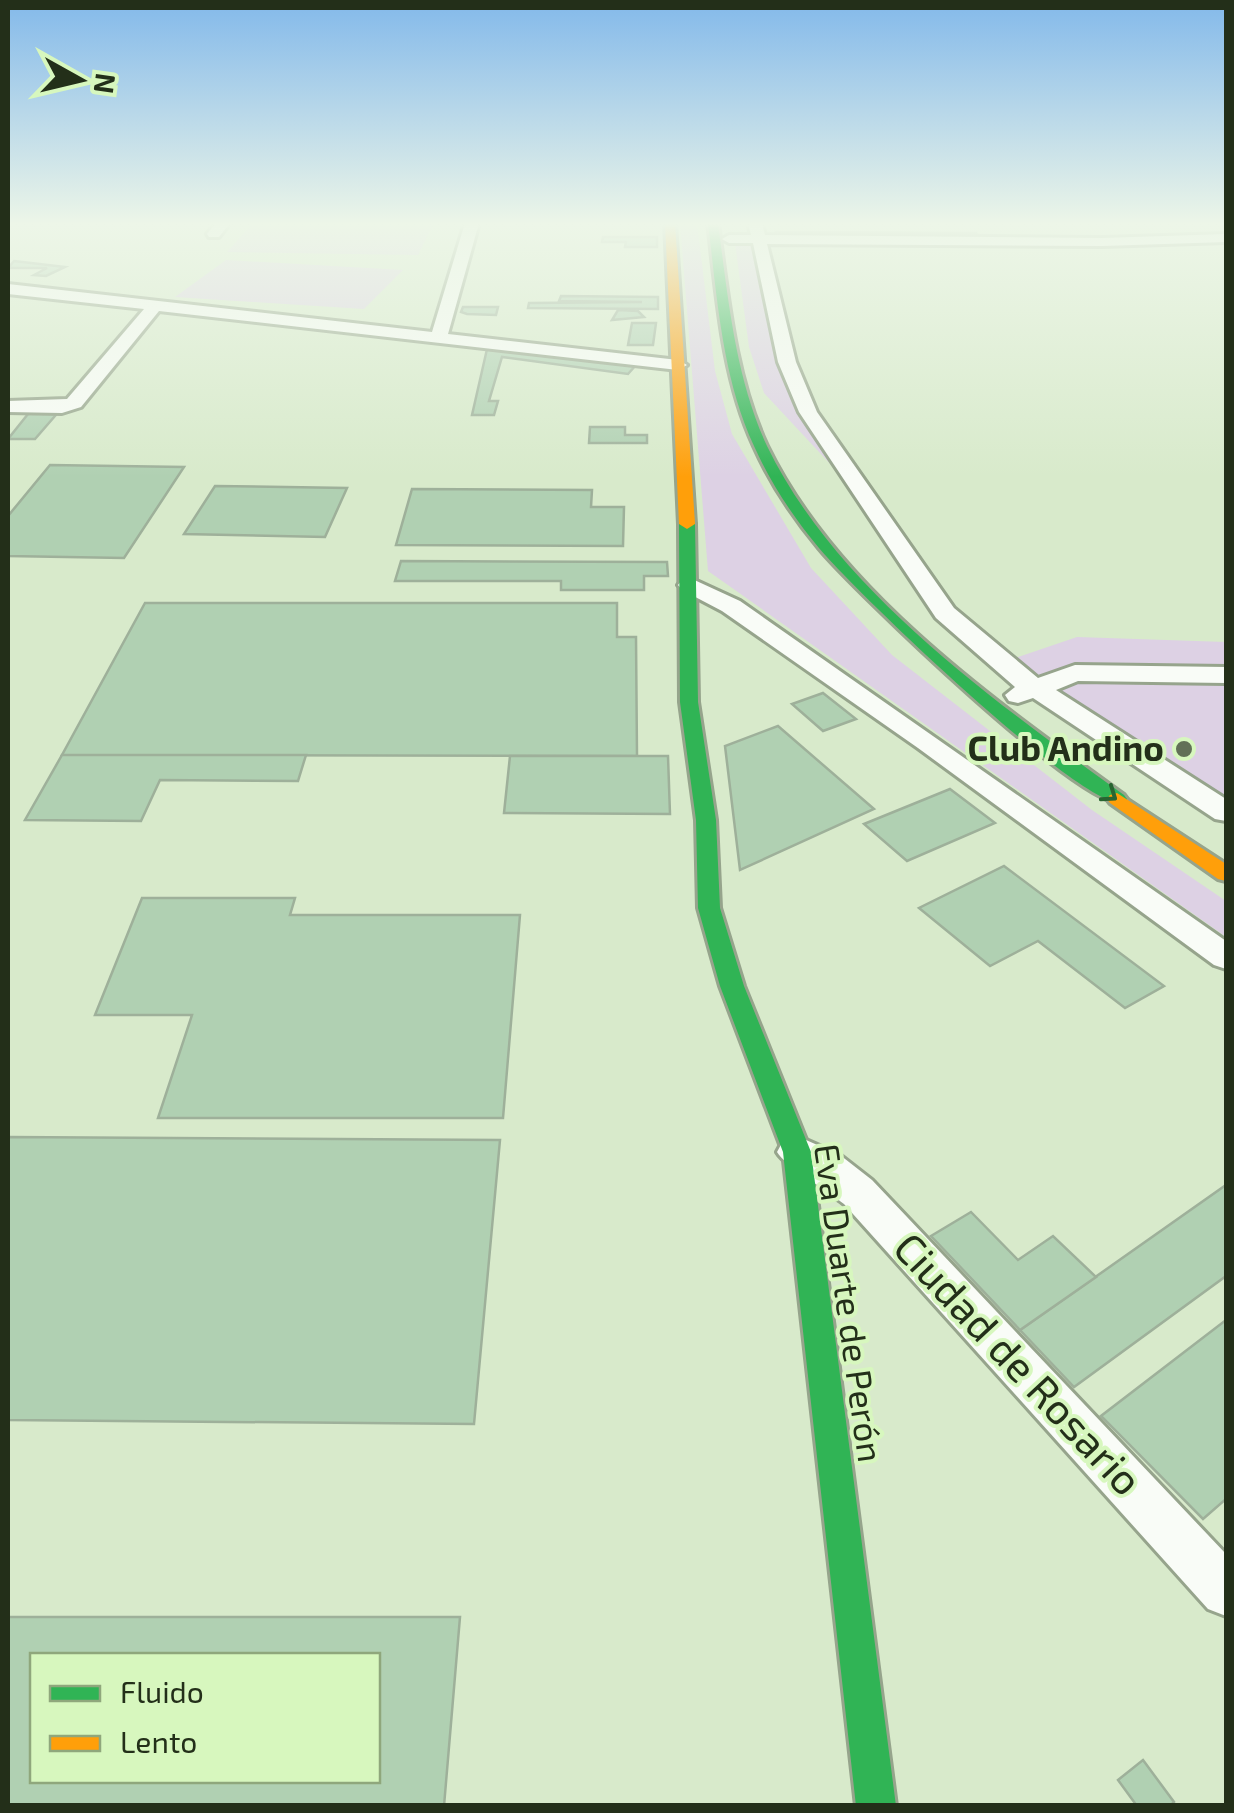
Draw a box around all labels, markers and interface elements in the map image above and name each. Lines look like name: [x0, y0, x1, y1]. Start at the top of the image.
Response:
north arrow: [30, 30, 130, 130]
text: N: [88, 71, 124, 96]
place label: Club Andino: [968, 726, 1164, 768]
marker: Club Andino: [1173, 738, 1195, 760]
one-way arrow: [1099, 783, 1118, 801]
street label: Eva Duarte de Perón: [807, 1141, 893, 1465]
street label: Ciudad de Rosario: [885, 1221, 1154, 1504]
legend: [30, 1653, 380, 1783]
text: Fluido: [120, 1673, 204, 1709]
text: Lento: [120, 1723, 197, 1759]

